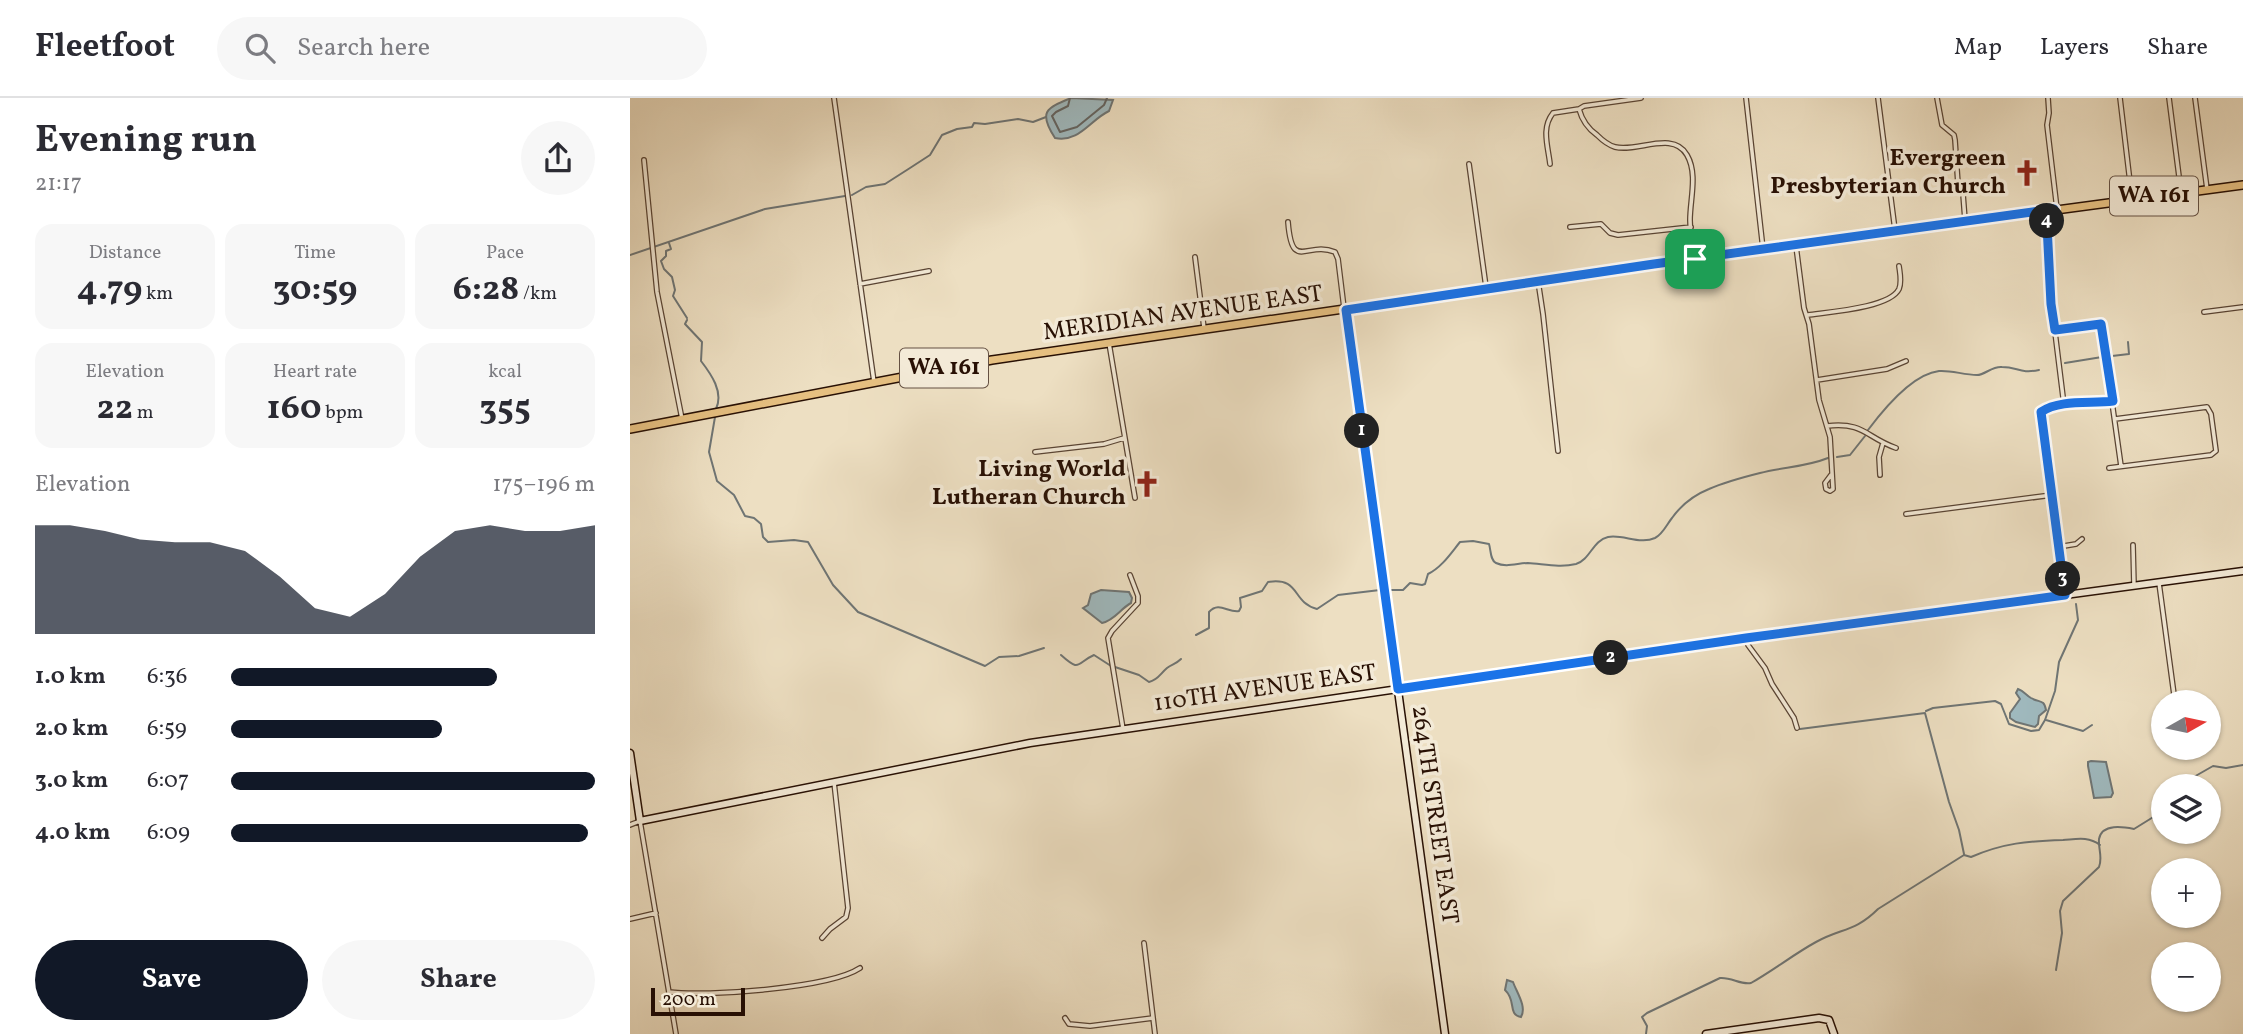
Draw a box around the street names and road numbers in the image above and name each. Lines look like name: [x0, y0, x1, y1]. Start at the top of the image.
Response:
road number: WA 161: [2110, 176, 2198, 216]
street label: MERIDIAN AVENUE EAST: [1041, 278, 1325, 350]
road number: WA 161: [900, 348, 988, 388]
street label: 110TH AVENUE EAST: [1152, 657, 1378, 721]
street label: 264TH STREET EAST: [1402, 703, 1466, 927]

